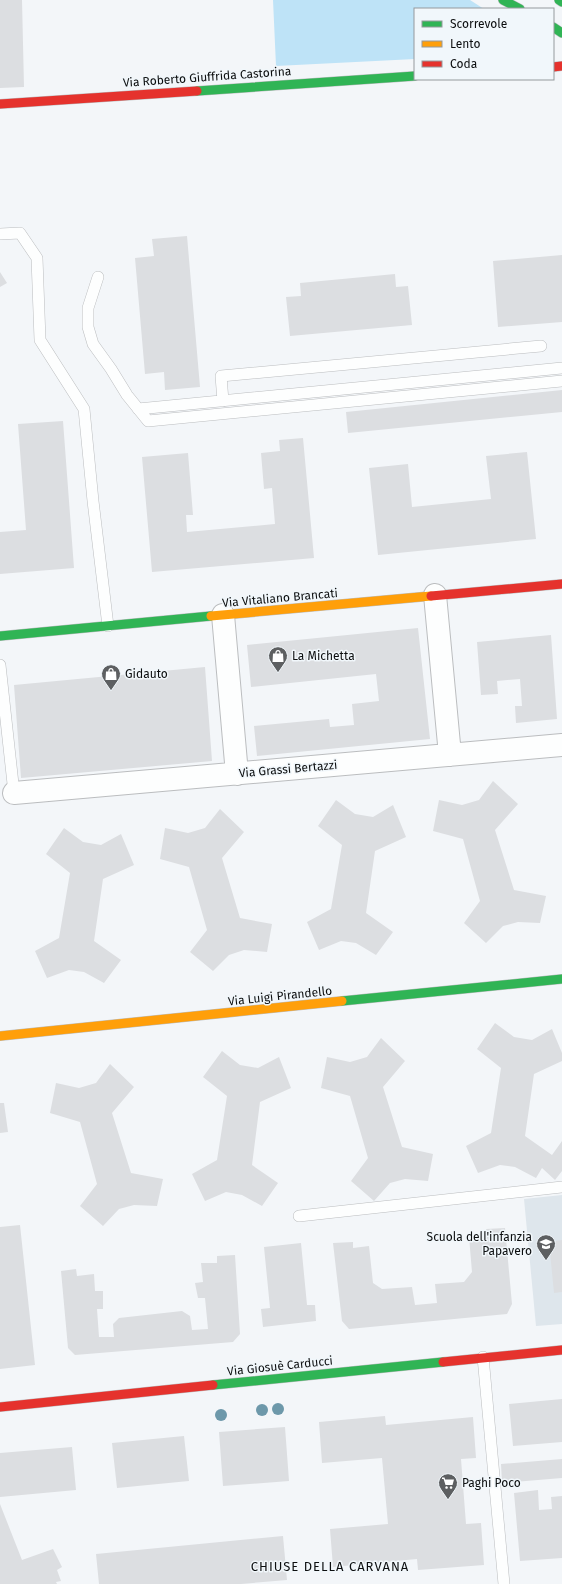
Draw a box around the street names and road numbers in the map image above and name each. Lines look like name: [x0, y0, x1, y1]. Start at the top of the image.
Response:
street label: Via Roberto Giuffrida Castorina: [122, 64, 292, 90]
street label: Via Vitaliano Brancati: [222, 586, 338, 610]
street label: Via Grassi Bertazzi: [238, 758, 338, 780]
street label: Via Luigi Pirandello: [227, 984, 333, 1008]
street label: Via Giosuè Carducci: [226, 1353, 334, 1379]

